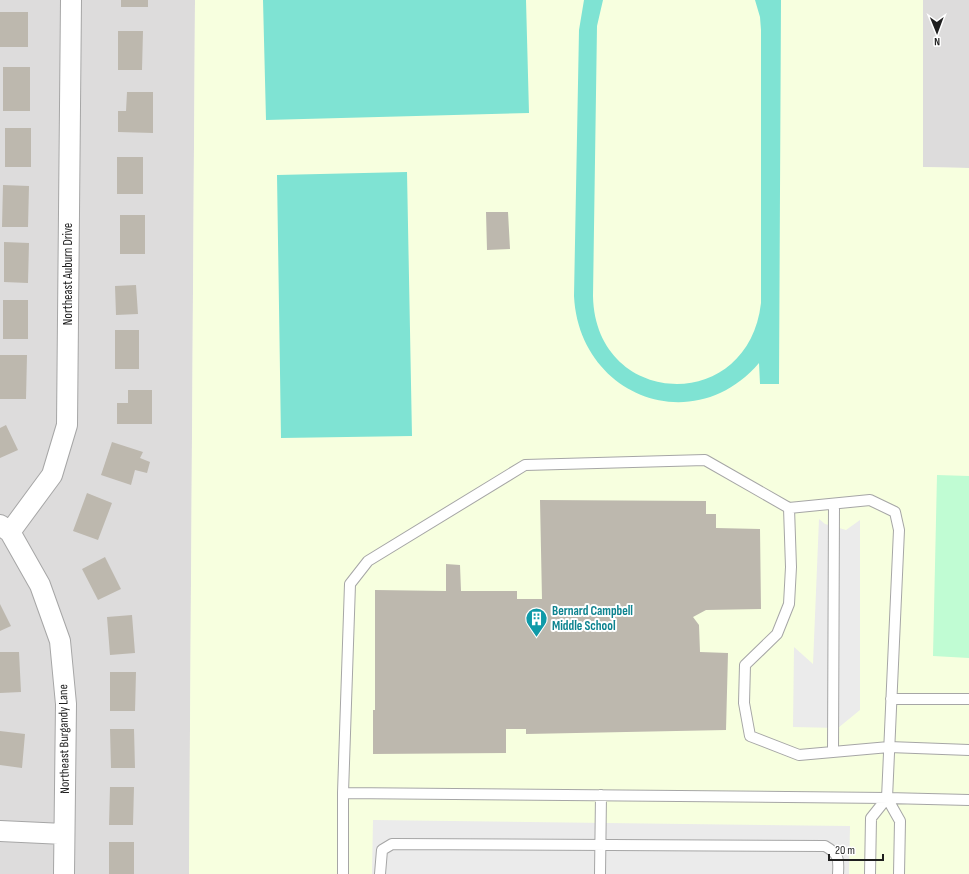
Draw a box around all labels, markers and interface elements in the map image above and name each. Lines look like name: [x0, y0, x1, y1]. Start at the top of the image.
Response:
north arrow: [917, 12, 957, 52]
text: N: [934, 35, 940, 48]
street label: Northeast Auburn Drive: [60, 223, 76, 325]
place label: Bernard Campbell Middle School: [552, 603, 633, 634]
building icon: Bernard Campbell Middle School: [524, 605, 550, 638]
street label: Northeast Burgandy Lane: [55, 684, 73, 794]
scale bar: [829, 836, 883, 862]
text: 20 m: [835, 843, 855, 858]

